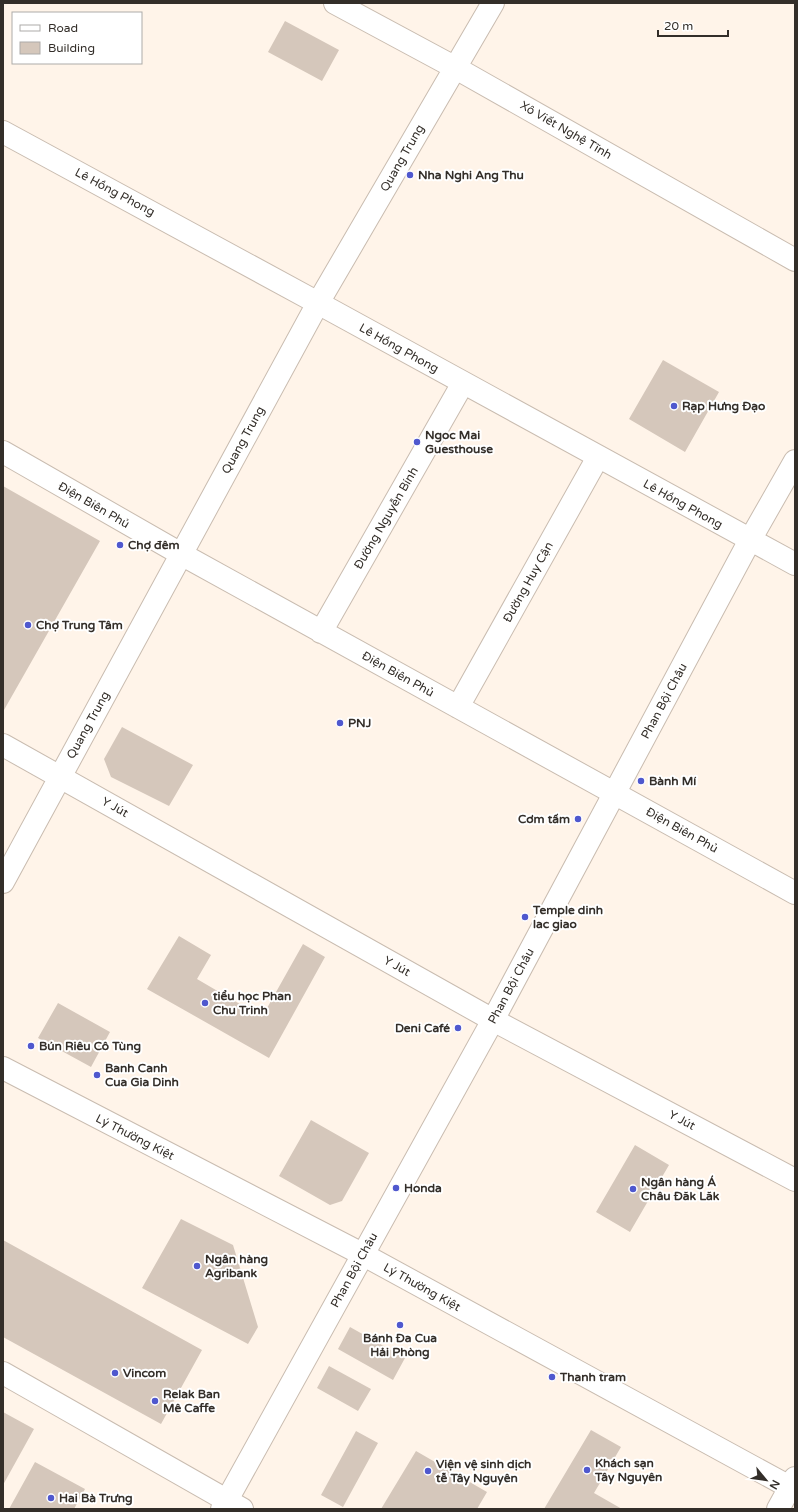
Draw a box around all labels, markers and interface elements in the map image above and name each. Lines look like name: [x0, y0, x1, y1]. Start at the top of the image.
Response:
legend: [12, 12, 142, 64]
scale bar: [658, 12, 728, 38]
text: 20 m: [664, 19, 693, 33]
text: Road: [48, 21, 78, 35]
text: Building: [48, 41, 95, 55]
street label: Xô Viết Nghệ Tĩnh: [518, 98, 614, 162]
street label: Quang Trung: [377, 122, 427, 194]
street label: Lê Hồng Phong: [73, 165, 157, 219]
place label: Nha Nghi Ang Thu: [418, 168, 524, 183]
marker: Nha Nghi Ang Thu: [405, 170, 415, 180]
street label: Lê Hồng Phong: [357, 320, 441, 376]
place label: Rạp Hưng Đạo: [682, 399, 765, 414]
marker: Rạp Hưng Đạo: [669, 401, 679, 411]
street label: Quang Trung: [219, 404, 267, 476]
place label: Ngoc Mai Guesthouse: [425, 428, 493, 456]
marker: Ngoc Mai Guesthouse: [412, 437, 422, 447]
street label: Đường Nguyễn Bính: [351, 465, 421, 571]
street label: Lê Hồng Phong: [641, 476, 725, 532]
street label: Điện Biên Phủ: [56, 479, 132, 531]
place label: Chợ đêm: [128, 538, 180, 552]
street label: Đường Huy Cận: [500, 539, 556, 625]
marker: Chợ đêm: [115, 540, 125, 550]
place label: Chợ Trung Tâm: [36, 618, 123, 633]
marker: Chợ Trung Tâm: [23, 620, 33, 630]
street label: Điện Biên Phủ: [360, 648, 436, 700]
street label: Phan Bội Châu: [638, 661, 690, 741]
street label: Quang Trung: [64, 689, 112, 761]
place label: PNJ: [348, 716, 371, 730]
marker: PNJ: [335, 718, 345, 728]
place label: Bành Mí: [649, 774, 696, 788]
marker: Bành Mí: [636, 776, 646, 786]
street label: Y Jút: [99, 794, 131, 820]
street label: Điện Biên Phủ: [644, 804, 720, 856]
place label: Cơm tấm: [518, 812, 570, 826]
marker: Cơm tấm: [573, 814, 583, 824]
place label: Temple dinh lac giao: [532, 903, 603, 932]
marker: Temple dinh lac giao: [520, 912, 530, 922]
street label: Phan Bội Châu: [485, 946, 537, 1026]
street label: Y Jút: [381, 953, 413, 979]
place label: tiểu học Phan Chu Trinh: [212, 989, 291, 1017]
marker: tiểu học Phan Chu Trinh: [200, 998, 210, 1008]
place label: Deni Café: [395, 1021, 450, 1035]
marker: Deni Café: [453, 1023, 463, 1033]
place label: Bún Riêu Cô Tùng: [39, 1039, 141, 1054]
marker: Bún Riêu Cô Tùng: [26, 1041, 36, 1051]
place label: Banh Canh Cua Gia Dinh: [105, 1061, 179, 1089]
marker: Banh Canh Cua Gia Dinh: [92, 1070, 102, 1080]
street label: Y Jút: [666, 1107, 698, 1133]
street label: Lý Thường Kiệt: [93, 1111, 177, 1163]
place label: Ngân hàng Á Châu Đăk Lăk: [641, 1175, 720, 1203]
place label: Honda: [404, 1181, 442, 1195]
marker: Honda: [391, 1183, 401, 1193]
marker: Ngân hàng Á Châu Đăk Lăk: [628, 1184, 638, 1194]
street label: Phan Bội Châu: [328, 1230, 380, 1310]
place label: Ngân hàng Agribank: [205, 1252, 268, 1281]
street label: Lý Thường Kiệt: [381, 1260, 463, 1314]
marker: Ngân hàng Agribank: [192, 1261, 202, 1271]
marker: Bánh Đa Cua Hải Phòng: [395, 1320, 405, 1330]
place label: Bánh Đa Cua Hải Phòng: [363, 1331, 437, 1360]
place label: Vincom: [123, 1366, 166, 1380]
marker: Vincom: [110, 1368, 120, 1378]
place label: Thanh tram: [559, 1370, 626, 1384]
marker: Thanh tram: [547, 1372, 557, 1382]
place label: Relak Ban Mê Caffe: [163, 1387, 220, 1415]
marker: Relak Ban Mê Caffe: [150, 1396, 160, 1406]
place label: Khách sạn Tây Nguyên: [594, 1456, 662, 1485]
place label: Viện vệ sinh dịch tễ Tây Nguyên: [435, 1457, 531, 1486]
north arrow: [746, 1460, 786, 1500]
marker: Khách sạn Tây Nguyên: [582, 1465, 592, 1475]
marker: Viện vệ sinh dịch tễ Tây Nguyên: [423, 1466, 433, 1476]
text: N: [766, 1478, 782, 1492]
place label: Hai Bà Trưng: [59, 1491, 133, 1506]
marker: Hai Bà Trưng: [46, 1493, 56, 1503]

